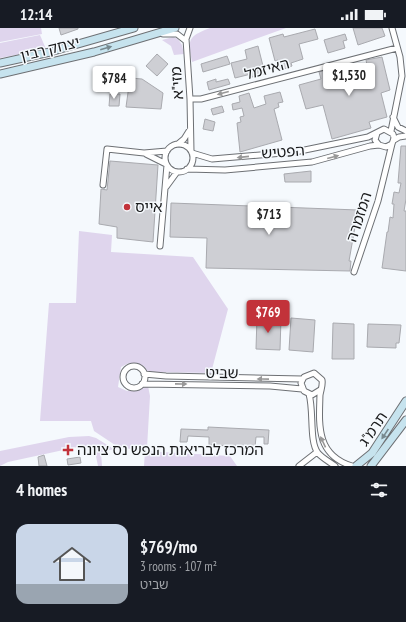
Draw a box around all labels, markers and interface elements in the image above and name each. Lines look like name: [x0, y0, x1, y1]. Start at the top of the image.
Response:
text: 12:14: [20, 5, 52, 24]
street label: יצחק רבין: [18, 32, 82, 65]
one-way arrow: [100, 45, 112, 51]
street label: האיזמל: [242, 53, 291, 84]
pin: $1,530: [316, 63, 382, 97]
pin: $784: [90, 66, 138, 100]
street label: מזי"א: [166, 66, 187, 100]
text: $1,530: [332, 67, 366, 84]
text: $784: [102, 70, 126, 87]
one-way arrow: [217, 90, 229, 96]
street label: הפטיש: [261, 140, 305, 163]
one-way arrow: [327, 153, 340, 159]
one-way arrow: [237, 154, 249, 160]
street label: המזמרה: [342, 189, 376, 244]
place label: אייס: [135, 197, 163, 216]
marker: אייס: [122, 202, 132, 212]
pin: $713: [245, 202, 293, 236]
text: $713: [257, 206, 281, 223]
pin: $769: [244, 300, 292, 334]
text: $769: [256, 304, 280, 321]
street label: שביט: [205, 363, 239, 382]
one-way arrow: [257, 375, 269, 382]
one-way arrow: [175, 381, 188, 387]
street label: תרמ"ג: [354, 408, 391, 450]
one-way arrow: [381, 429, 389, 439]
one-way arrow: [320, 436, 326, 447]
place label: המרכז לבריאות הנפש נס ציונה: [77, 440, 264, 459]
marker: המרכז לבריאות הנפש נס ציונה: [62, 444, 74, 456]
text: 4 homes: [16, 479, 67, 501]
icon: filters: [368, 479, 390, 501]
text: $769/mo: [140, 536, 197, 558]
icon: home: [48, 540, 96, 588]
text: 3 rooms · 107 m²: [140, 558, 217, 575]
text: שביט: [140, 576, 169, 593]

